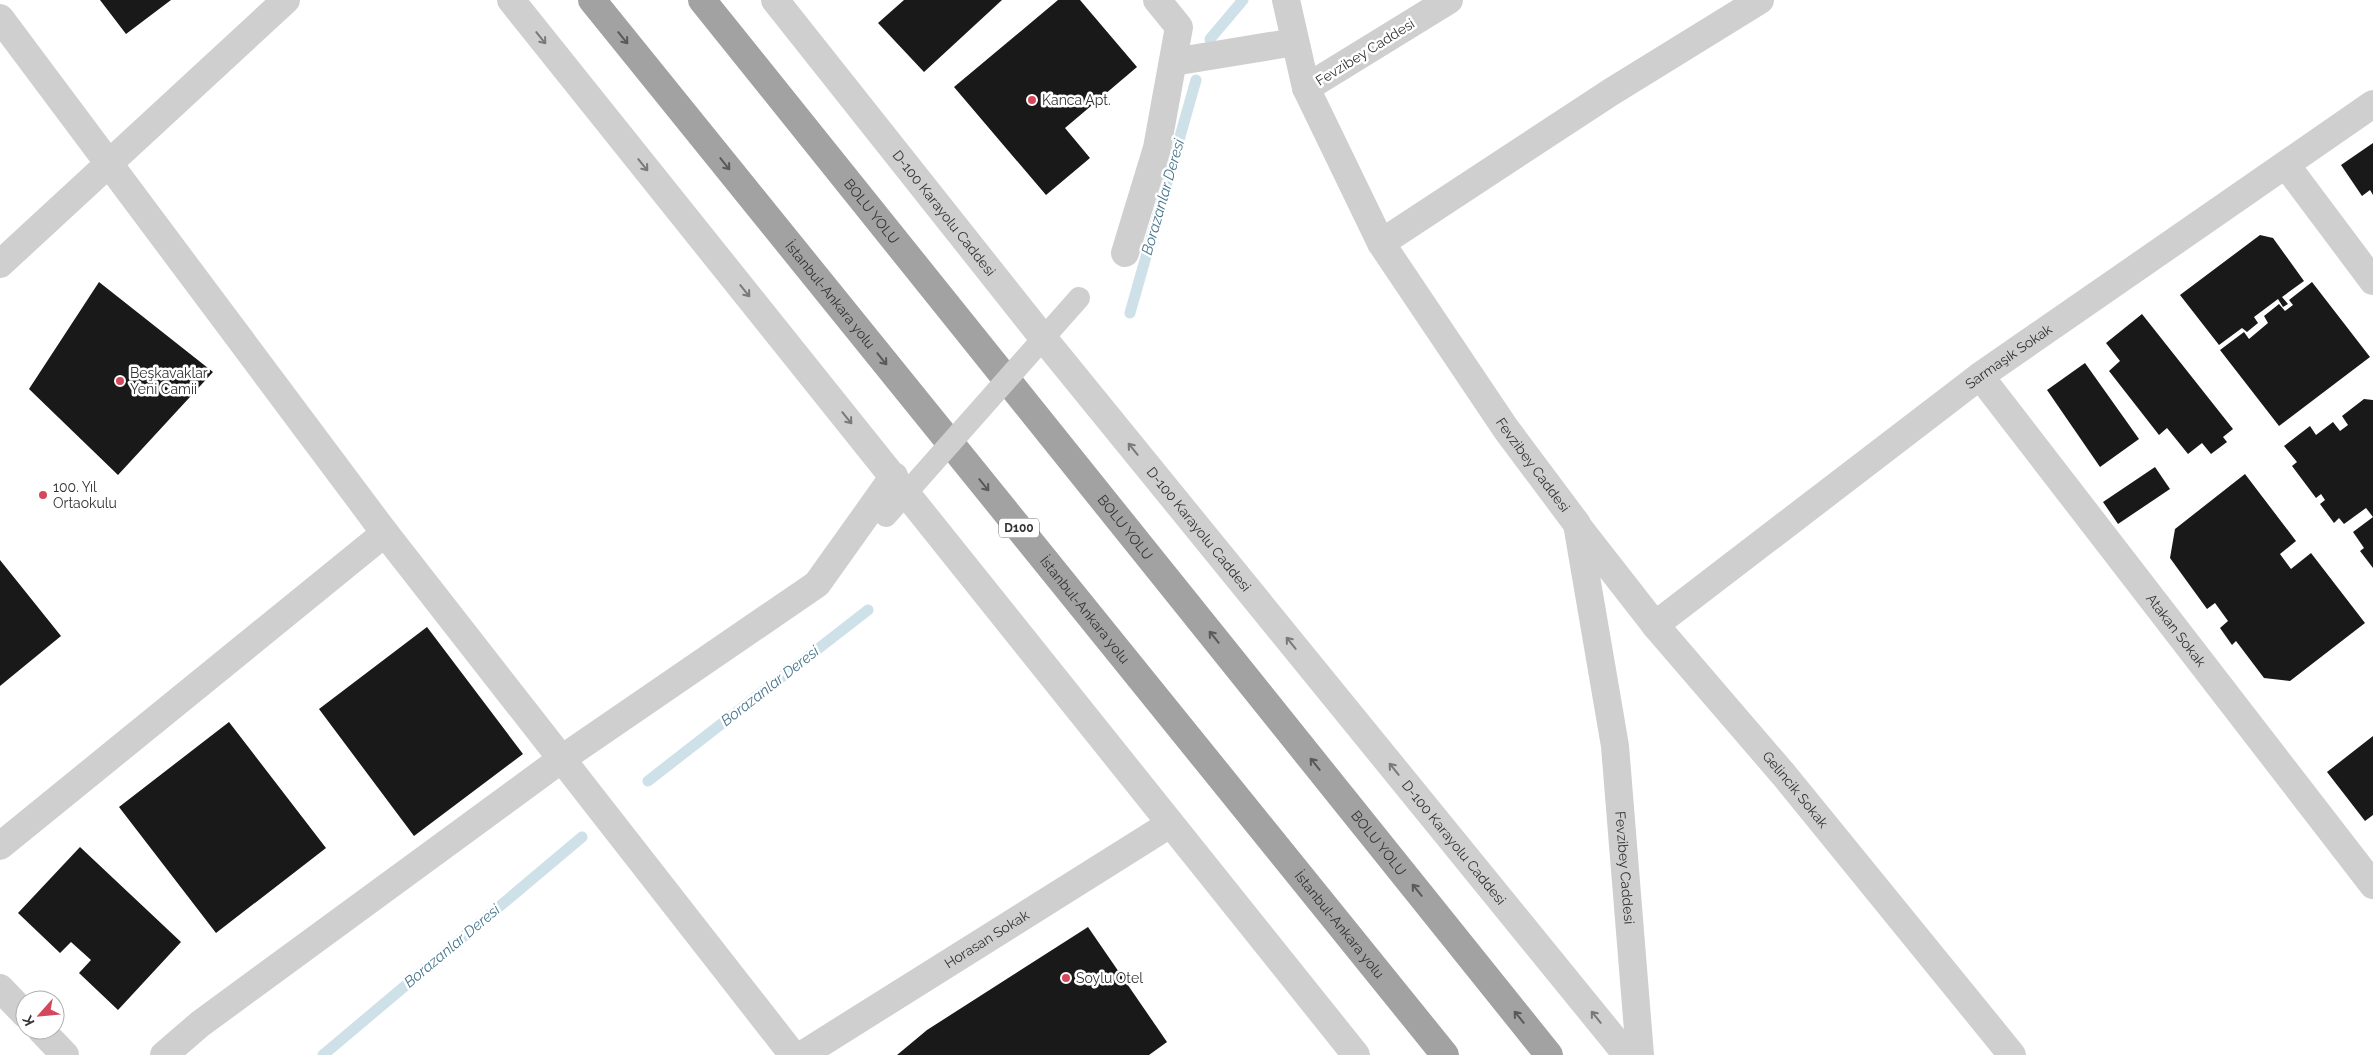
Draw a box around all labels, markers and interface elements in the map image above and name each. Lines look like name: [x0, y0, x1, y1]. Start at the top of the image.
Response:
street label: Fevzibey Caddesi: [1313, 15, 1417, 89]
one-way arrow: [536, 31, 547, 44]
one-way arrow: [617, 31, 628, 44]
place label: Kanca Apt.: [1042, 92, 1111, 108]
marker: Kanca Apt.: [1026, 94, 1038, 106]
water label: Borazanlar Deresi: [1138, 136, 1188, 257]
street label: D-100 Karayolu Caddesi: [889, 147, 999, 279]
one-way arrow: [719, 157, 730, 170]
one-way arrow: [638, 158, 649, 171]
street label: BOLU YOLU: [841, 176, 902, 247]
street label: İstanbul-Ankara yolu: [782, 237, 878, 352]
one-way arrow: [740, 284, 751, 297]
street label: Sarmaşık Sokak: [1962, 320, 2055, 392]
one-way arrow: [877, 352, 888, 365]
place label: Beşkavaklar Yeni Camii: [130, 365, 208, 397]
marker: Beşkavaklar Yeni Camii: [114, 375, 126, 387]
one-way arrow: [842, 411, 853, 424]
street label: Fevzibey Caddesi: [1493, 415, 1573, 515]
one-way arrow: [1128, 443, 1139, 456]
street label: D-100 Karayolu Caddesi: [1143, 464, 1254, 595]
one-way arrow: [979, 478, 990, 491]
place label: 100. Yıl Ortaokulu: [53, 479, 117, 511]
marker: 100. Yıl Ortaokulu: [37, 489, 49, 501]
street label: BOLU YOLU: [1094, 492, 1156, 563]
road number: D100: [999, 518, 1039, 538]
street label: İstanbul-Ankara yolu: [1037, 552, 1133, 667]
street label: Atakan Sokak: [2143, 591, 2210, 670]
one-way arrow: [1208, 631, 1219, 644]
one-way arrow: [1286, 637, 1297, 650]
water label: Borazanlar Deresi: [717, 642, 823, 730]
street label: Gelincik Sokak: [1759, 748, 1832, 831]
one-way arrow: [1310, 757, 1321, 770]
one-way arrow: [1388, 763, 1399, 776]
street label: D-100 Karayolu Caddesi: [1399, 777, 1509, 908]
street label: BOLU YOLU: [1348, 807, 1410, 879]
street label: Fevzibey Caddesi: [1612, 810, 1637, 925]
street label: İstanbul-Ankara yolu: [1291, 866, 1388, 981]
one-way arrow: [1412, 883, 1422, 897]
water label: Borazanlar Deresi: [400, 900, 504, 991]
street label: Horasan Sokak: [941, 906, 1032, 972]
place label: Soylu Otel: [1076, 970, 1143, 986]
marker: Soylu Otel: [1060, 972, 1072, 984]
north arrow: [15, 990, 65, 1040]
one-way arrow: [1513, 1011, 1524, 1024]
one-way arrow: [1590, 1011, 1601, 1024]
text: K: [19, 1013, 38, 1029]

